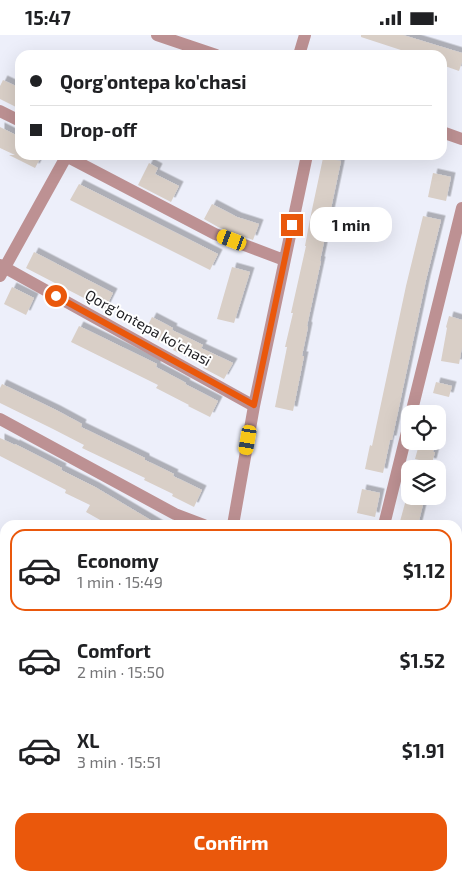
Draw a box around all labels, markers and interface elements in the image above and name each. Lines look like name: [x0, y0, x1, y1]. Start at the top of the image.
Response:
text: 15:47: [25, 6, 71, 29]
text: Qorg'ontepa ko'chasi: [60, 70, 247, 93]
text: Drop-off: [60, 118, 137, 141]
callout: 1 min: [310, 207, 392, 243]
route end: [281, 214, 303, 236]
text: 1 min: [332, 215, 370, 234]
car: [215, 228, 248, 252]
route start: [45, 285, 67, 307]
street label: Qorg'ontepa ko'chasi: [82, 285, 215, 370]
map controls: [401, 405, 446, 505]
button: locate: [401, 405, 446, 450]
car: [238, 424, 257, 456]
button: layers: [401, 460, 446, 505]
icon: car: [17, 548, 62, 593]
text: Economy: [77, 549, 159, 572]
text: $1.12: [403, 559, 445, 582]
text: 1 min · 15:49: [77, 572, 163, 591]
icon: car: [17, 638, 62, 683]
text: Comfort: [77, 639, 151, 662]
text: $1.52: [400, 649, 445, 672]
text: 2 min · 15:50: [77, 662, 165, 681]
icon: car: [17, 728, 62, 773]
text: XL: [77, 729, 99, 752]
text: $1.91: [402, 739, 445, 762]
text: 3 min · 15:51: [77, 752, 161, 771]
button: Confirm: [15, 813, 447, 871]

